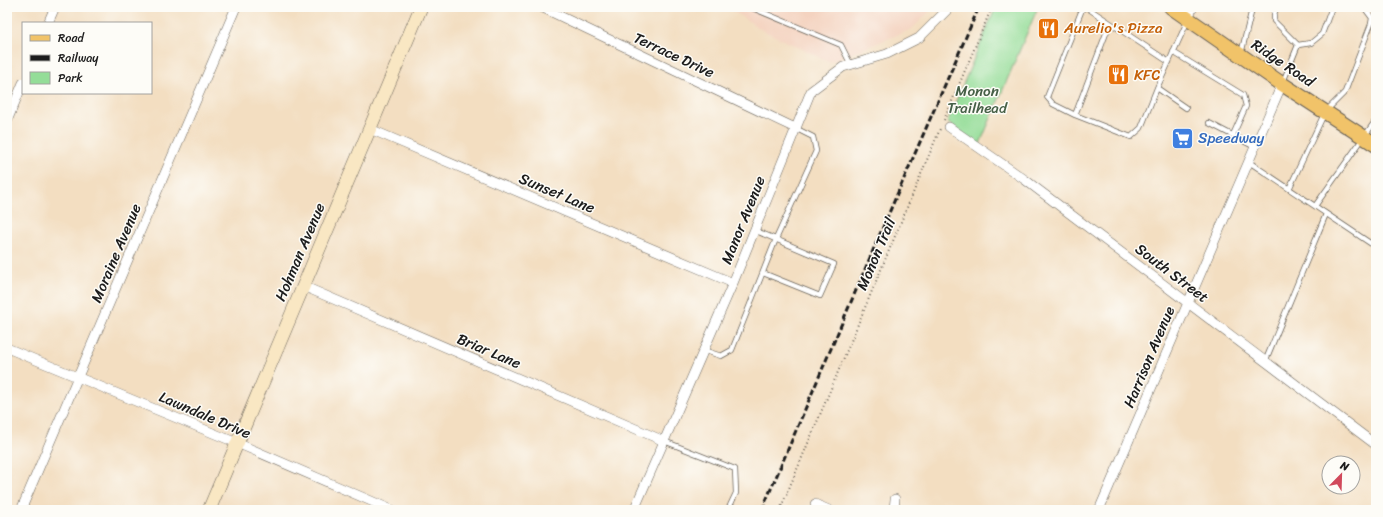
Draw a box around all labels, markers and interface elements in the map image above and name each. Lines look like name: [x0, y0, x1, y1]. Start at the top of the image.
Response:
restaurant icon: Aurelio's Pizza: [1035, 15, 1061, 41]
place label: Aurelio's Pizza: [1063, 15, 1163, 41]
legend: [22, 22, 152, 94]
street label: Terrace Drive: [629, 25, 719, 85]
text: Road: [58, 27, 85, 49]
street label: Ridge Road: [1246, 32, 1321, 95]
text: Railway: [58, 47, 99, 69]
restaurant icon: KFC: [1106, 62, 1132, 88]
place label: KFC: [1134, 62, 1160, 88]
text: Park: [58, 67, 83, 89]
park label: Monon Trailhead: [947, 78, 1008, 121]
supermarket icon: Speedway: [1170, 125, 1196, 151]
place label: Speedway: [1198, 125, 1265, 151]
street label: Sunset Lane: [515, 165, 599, 221]
street label: Manor Avenue: [713, 172, 773, 268]
street label: Hohman Avenue: [268, 198, 333, 305]
street label: Moraine Avenue: [83, 199, 149, 307]
street label: Monon Trail: [849, 213, 903, 294]
street label: South Street: [1129, 236, 1215, 310]
street label: Harrison Avenue: [1116, 302, 1182, 412]
street label: Briar Lane: [453, 326, 525, 376]
street label: Lawndale Drive: [155, 384, 255, 446]
north arrow: [1321, 455, 1361, 495]
text: N: [1337, 456, 1352, 477]

